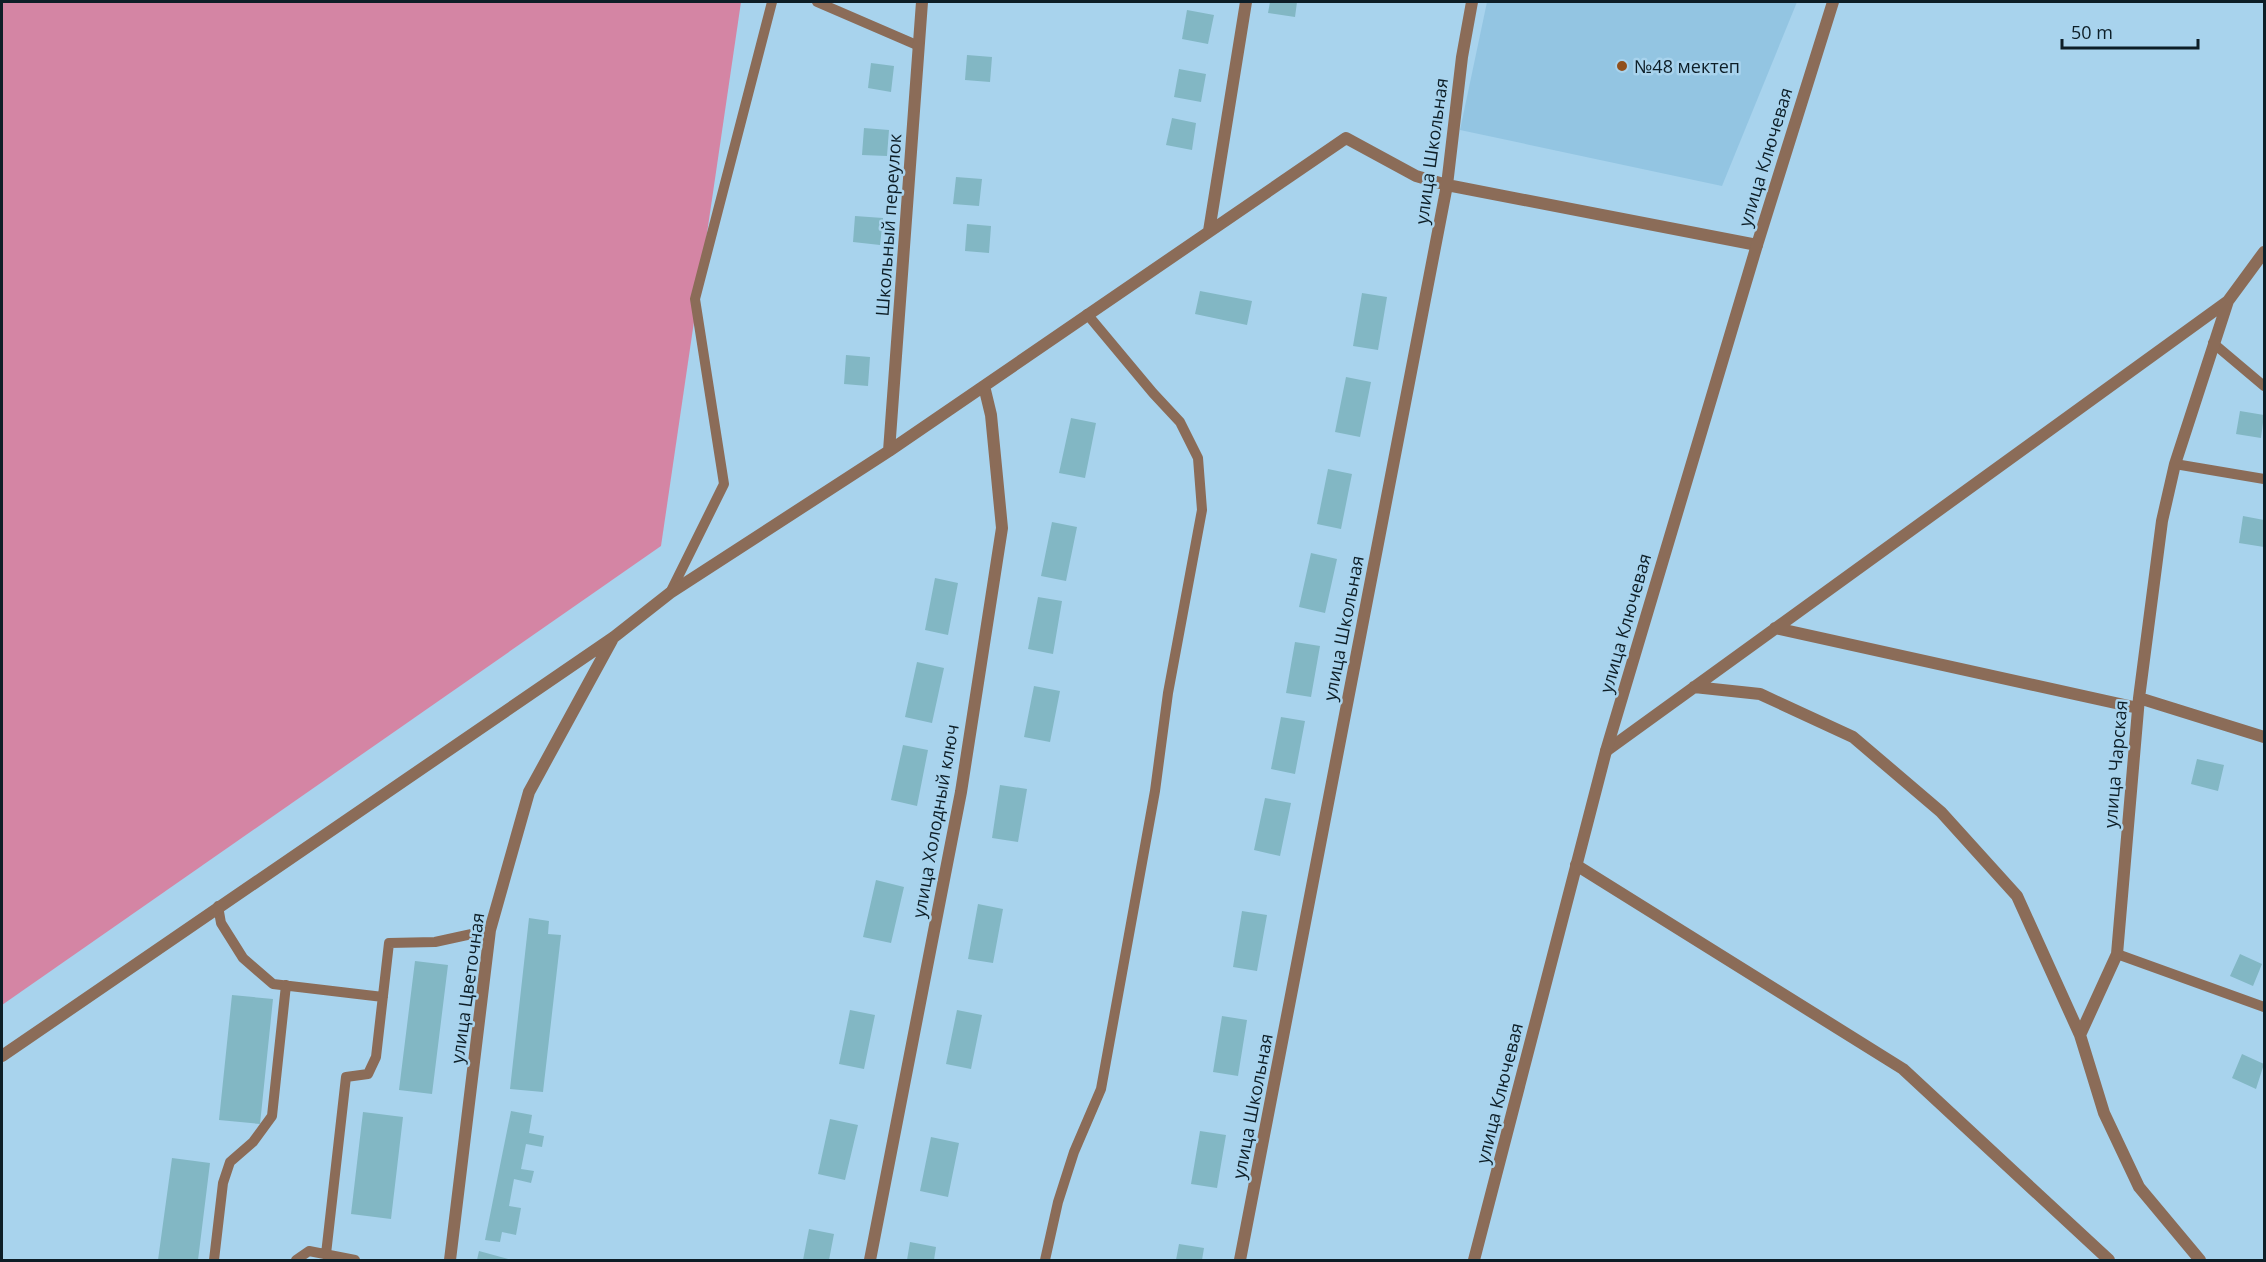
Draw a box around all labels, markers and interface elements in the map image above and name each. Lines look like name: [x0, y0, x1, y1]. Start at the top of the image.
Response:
scale bar: [2062, 12, 2198, 50]
text: 50 m: [2071, 20, 2113, 44]
place label: №48 мектеп: [1634, 54, 1740, 78]
marker: №48 мектеп: [1615, 59, 1629, 73]
street label: улица Школьная: [1409, 76, 1453, 226]
street label: улица Ключевая: [1732, 85, 1798, 229]
street label: Школьный переулок: [870, 132, 906, 317]
street label: улица Ключевая: [1594, 550, 1656, 696]
street label: улица Школьная: [1317, 553, 1369, 703]
street label: улица Чарская: [2097, 699, 2133, 829]
street label: улица Холодный ключ: [906, 722, 964, 920]
street label: улица Цветочная: [445, 911, 489, 1065]
street label: улица Ключевая: [1470, 1020, 1528, 1166]
street label: улица Школьная: [1226, 1031, 1278, 1181]

